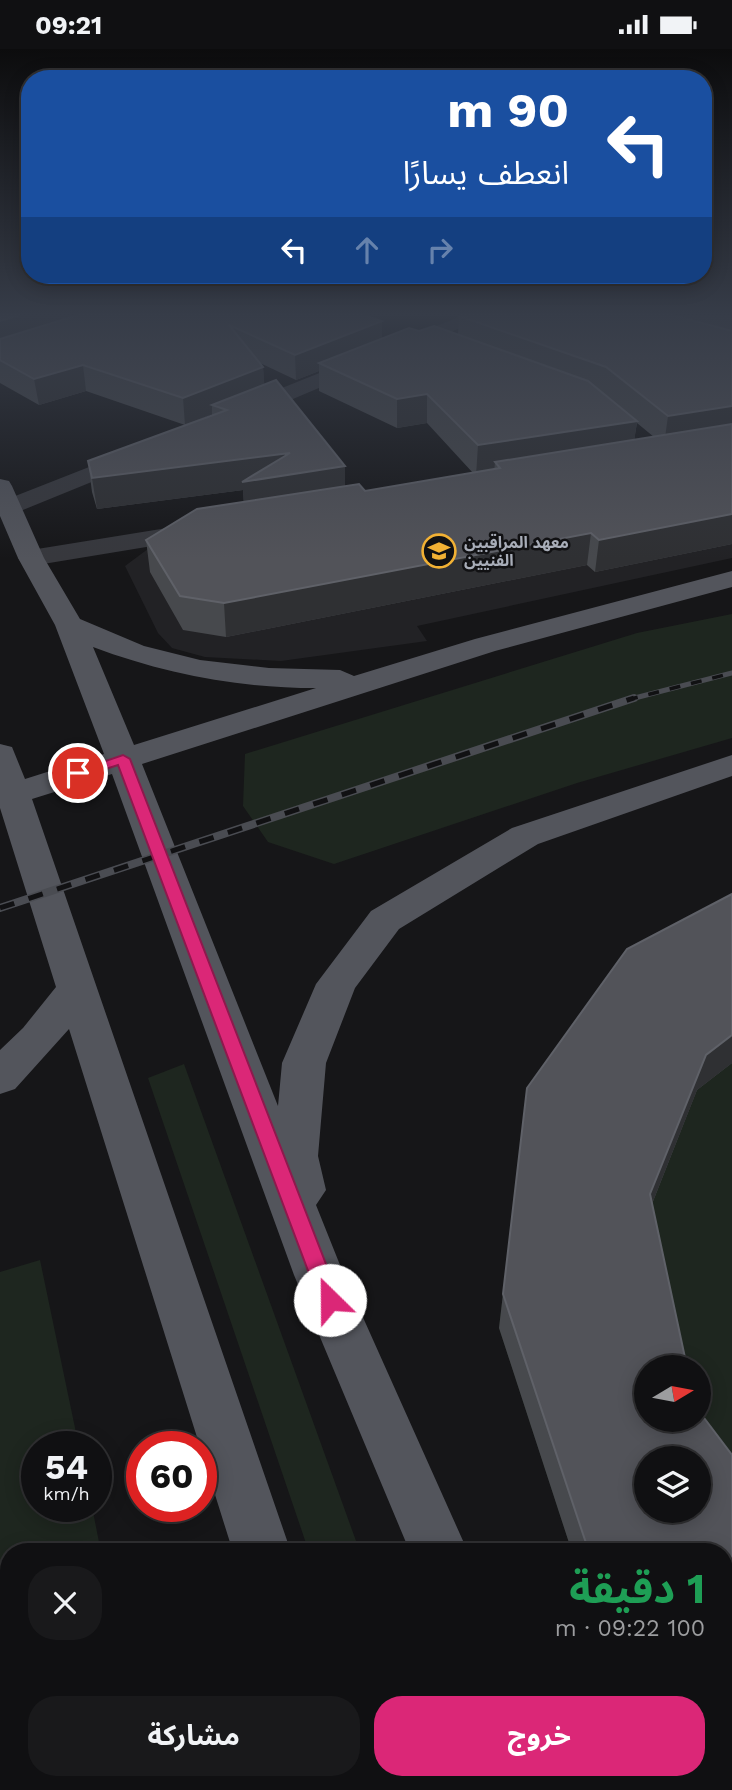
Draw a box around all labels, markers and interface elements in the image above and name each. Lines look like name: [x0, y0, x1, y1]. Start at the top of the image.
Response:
text: 09:21: [35, 10, 102, 40]
text: 90 m: [447, 81, 569, 139]
icon: left: [593, 98, 684, 189]
text: انعطف يسارًا: [403, 154, 569, 192]
icon: left: [275, 231, 313, 269]
icon: ahead: [348, 231, 386, 269]
icon: right: [421, 231, 459, 269]
school or university icon: معهد المراقبين الفنيين: [420, 532, 458, 570]
place label: معهد المراقبين الفنيين: [464, 533, 569, 570]
pin: [48, 743, 108, 803]
icon: arrive: [59, 754, 97, 792]
position arrow: [293, 1263, 367, 1337]
north arrow: [634, 1355, 710, 1431]
map controls: [634, 1355, 711, 1523]
speed limit sign: 60: [126, 1431, 217, 1522]
text: 54: [45, 1446, 88, 1488]
button: layers: [634, 1446, 711, 1523]
text: km/h: [43, 1483, 90, 1504]
text: 1 دقيقة: [569, 1564, 705, 1613]
button: close: [28, 1566, 102, 1640]
text: 100 m · 09:22: [555, 1615, 705, 1642]
button: مشاركة: [28, 1696, 360, 1776]
button: خروج: [374, 1696, 705, 1776]

